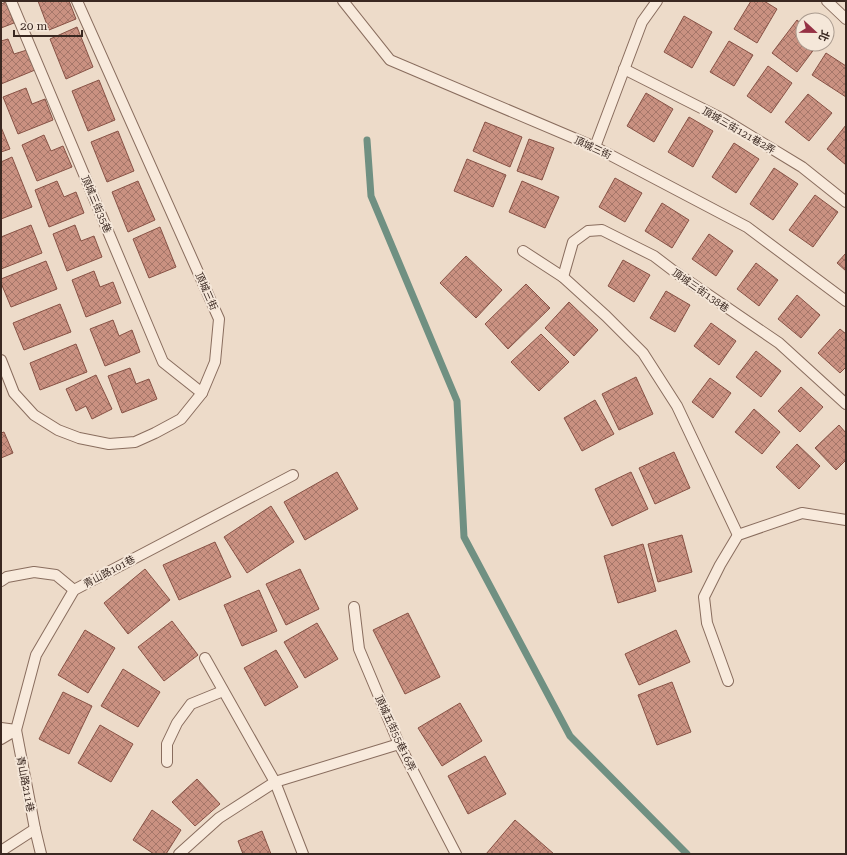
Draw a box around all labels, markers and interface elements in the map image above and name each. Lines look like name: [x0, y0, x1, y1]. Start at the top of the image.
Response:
scale bar: [14, 12, 82, 38]
north arrow: [795, 12, 835, 52]
text: 20 m: [20, 19, 47, 33]
text: 北: [816, 28, 832, 43]
street label: 頂城三街121巷2弄: [700, 105, 777, 156]
street label: 頂城三街: [572, 134, 613, 161]
street label: 頂城三街35巷: [80, 174, 114, 235]
street label: 頂城三街138巷: [670, 267, 731, 314]
street label: 頂城三街: [193, 271, 220, 312]
street label: 青山路101巷: [82, 553, 137, 590]
street label: 頂城五街55巷16弄: [373, 694, 418, 773]
street label: 青山路211巷: [15, 755, 36, 813]

